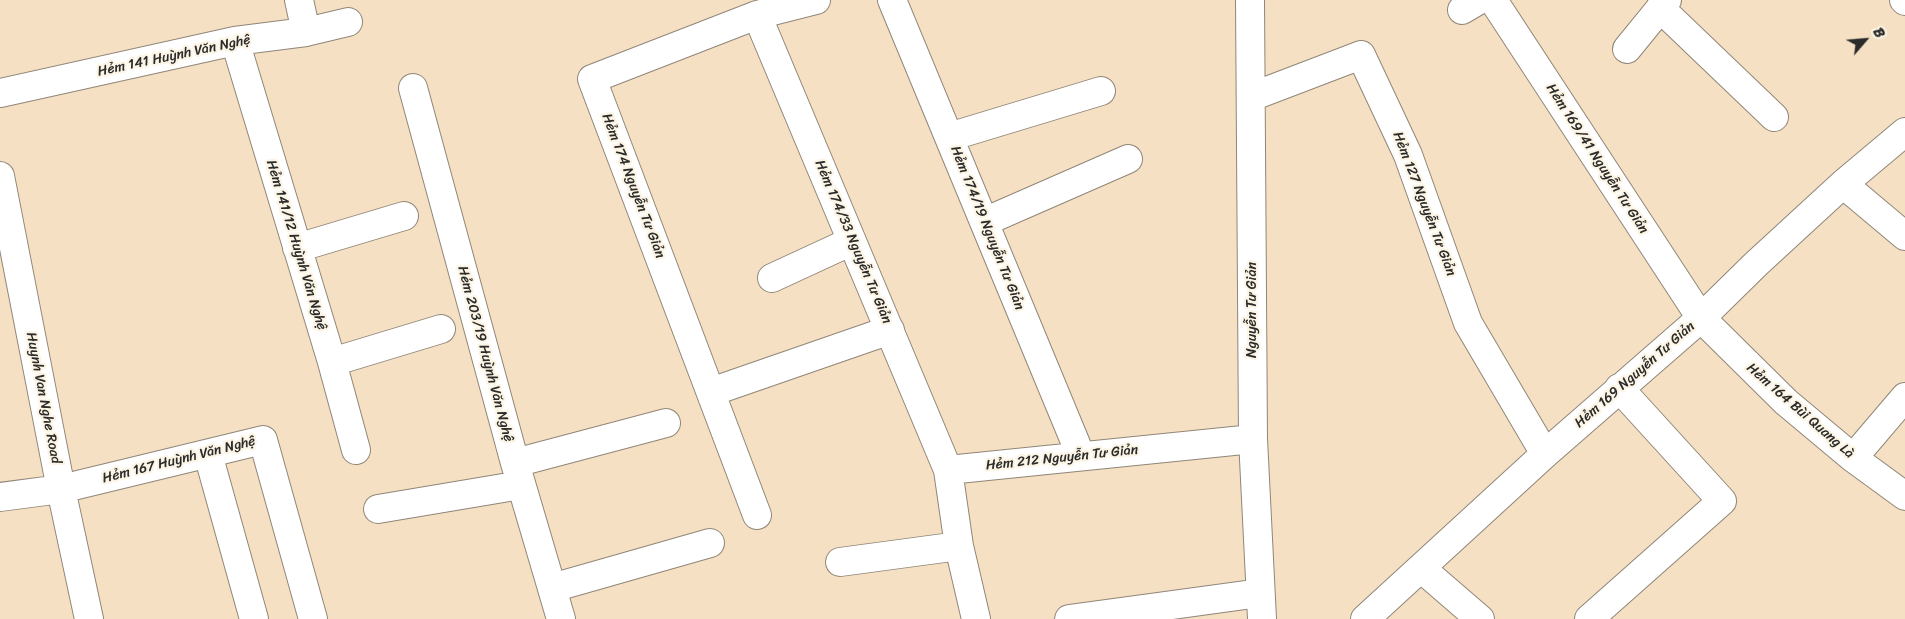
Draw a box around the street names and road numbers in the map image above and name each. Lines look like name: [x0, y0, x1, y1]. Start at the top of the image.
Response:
street label: Hẻm 141 Huỳnh Văn Nghệ: [96, 32, 252, 80]
street label: Hẻm 169/41 Nguyễn Tư Giản: [1542, 81, 1652, 237]
street label: Hẻm 174 Nguyễn Tư Giản: [598, 111, 668, 261]
street label: Hẻm 127 Nguyễn Tư Giản: [1389, 129, 1459, 279]
street label: Hẻm 174/19 Nguyễn Tư Giản: [946, 144, 1028, 312]
street label: Hẻm 141/12 Huỳnh Văn Nghệ: [262, 158, 330, 332]
street label: Hẻm 174/33 Nguyễn Tư Giản: [811, 158, 895, 326]
street label: Nguyễn Tư Giản: [1244, 262, 1260, 358]
street label: Hẻm 203/19 Huỳnh Văn Nghệ: [453, 264, 517, 444]
street label: Hẻm 169 Nguyễn Tư Giản: [1571, 318, 1699, 432]
street label: Huynh Van Nghe Road: [22, 331, 64, 465]
street label: Hẻm 164 Bùi Quang Là: [1743, 360, 1857, 462]
street label: Hẻm 167 Huỳnh Văn Nghệ: [101, 433, 257, 487]
street label: Hẻm 212 Nguyễn Tư Giản: [985, 442, 1139, 474]

